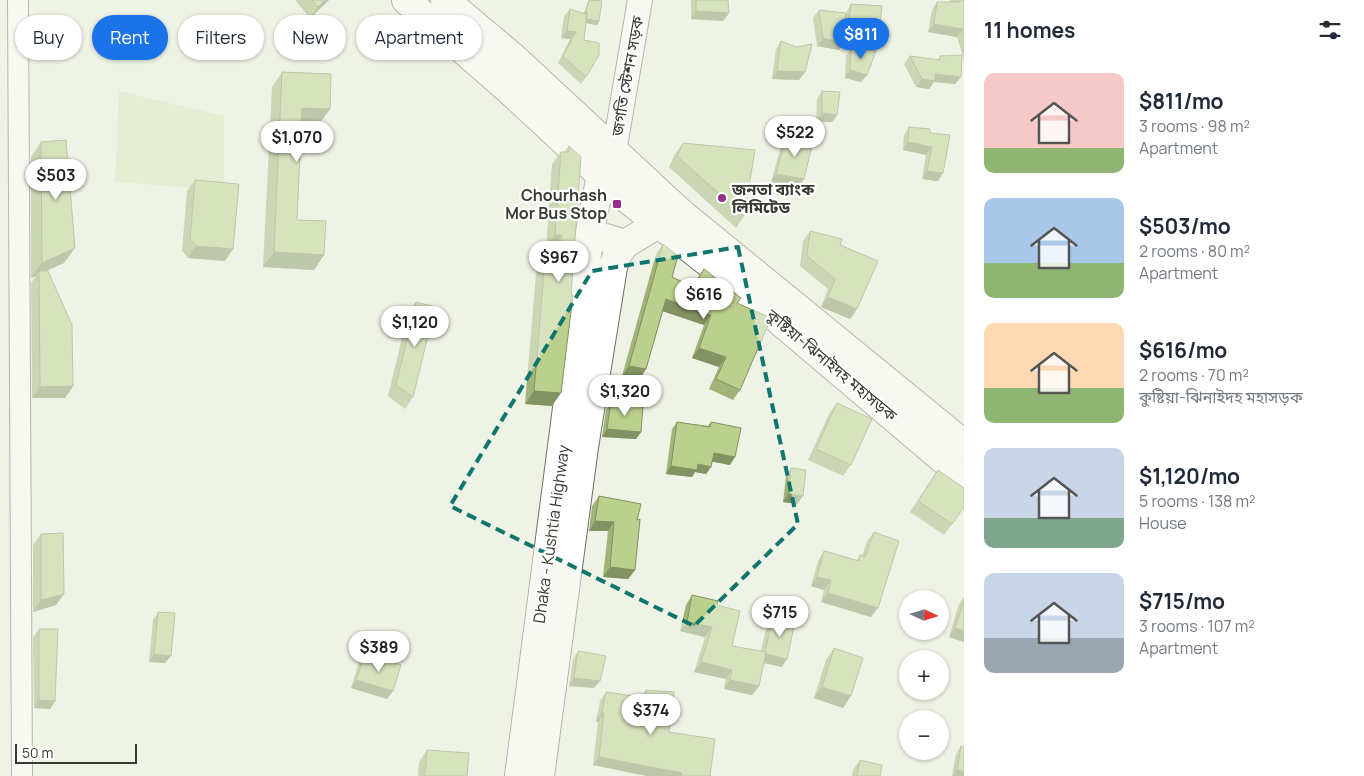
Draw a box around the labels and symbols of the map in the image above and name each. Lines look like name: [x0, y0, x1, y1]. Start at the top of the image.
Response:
street label: জগতি স্টেশন সড়ক: [605, 13, 649, 139]
pin: $811: [831, 18, 891, 60]
pin: $522: [765, 116, 825, 158]
pin: $1,070: [256, 120, 338, 163]
pin: $503: [26, 158, 86, 201]
place label: জনতা ব্যাংক লিমিটেড: [731, 178, 815, 218]
place label: Chourhash Mor Bus Stop: [505, 184, 607, 224]
marker: জনতা ব্যাংক লিমিটেড: [716, 192, 728, 204]
marker: Chourhash Mor Bus Stop: [611, 198, 623, 210]
pin: $967: [529, 240, 589, 283]
pin: $616: [674, 278, 734, 320]
street label: কুষ্টিয়া-ঝিনাইদহ মহাসড়ক: [762, 303, 903, 427]
pin: $1,120: [374, 306, 456, 348]
pin: $1,320: [584, 374, 666, 417]
street label: Dhaka - Kushtia Highway: [528, 443, 574, 625]
north arrow: [899, 590, 949, 640]
pin: $715: [750, 596, 810, 638]
pin: $389: [349, 630, 409, 673]
pin: $374: [621, 694, 681, 736]
scale bar: [15, 741, 138, 764]

